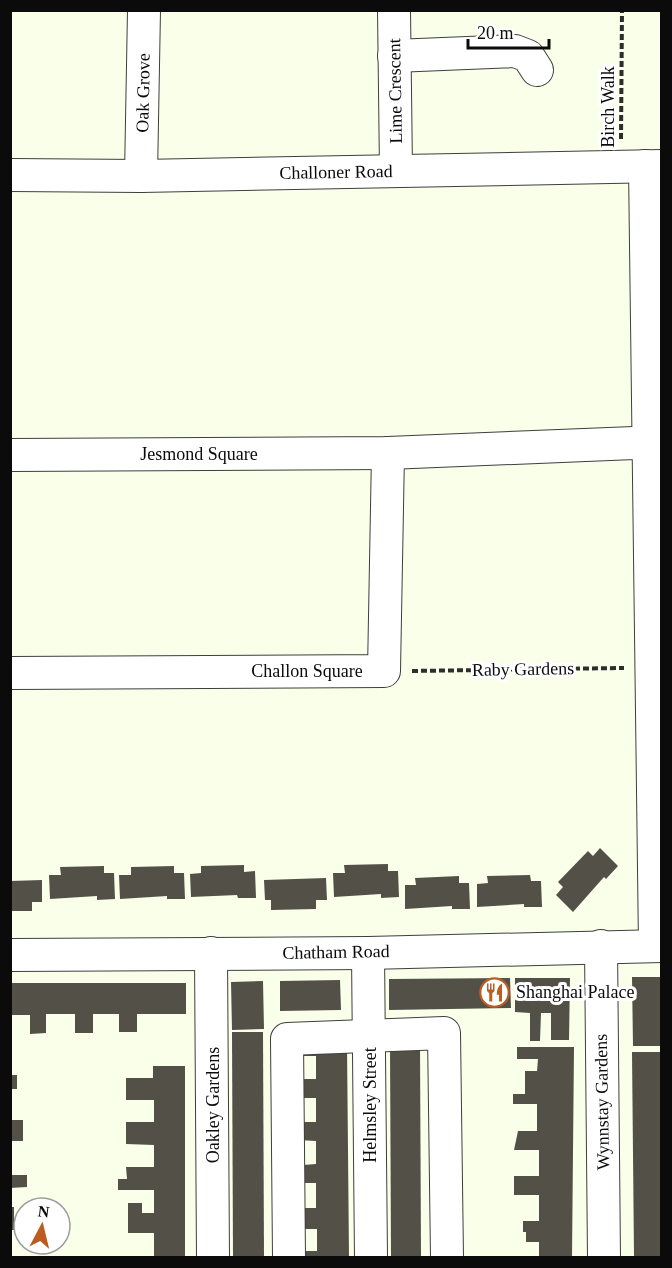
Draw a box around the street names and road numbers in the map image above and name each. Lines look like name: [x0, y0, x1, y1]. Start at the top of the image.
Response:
street label: Lime Crescent: [384, 38, 406, 144]
street label: Oak Grove: [132, 53, 154, 133]
street label: Birch Walk: [598, 66, 618, 148]
street label: Challoner Road: [279, 161, 393, 183]
street label: Jesmond Square: [140, 444, 258, 464]
street label: Raby Gardens: [472, 658, 574, 680]
street label: Challon Square: [251, 661, 363, 681]
street label: Chatham Road: [282, 941, 390, 963]
street label: Wynnstay Gardens: [591, 1034, 613, 1170]
street label: Oakley Gardens: [203, 1047, 223, 1163]
street label: Helmsley Street: [360, 1047, 380, 1163]

